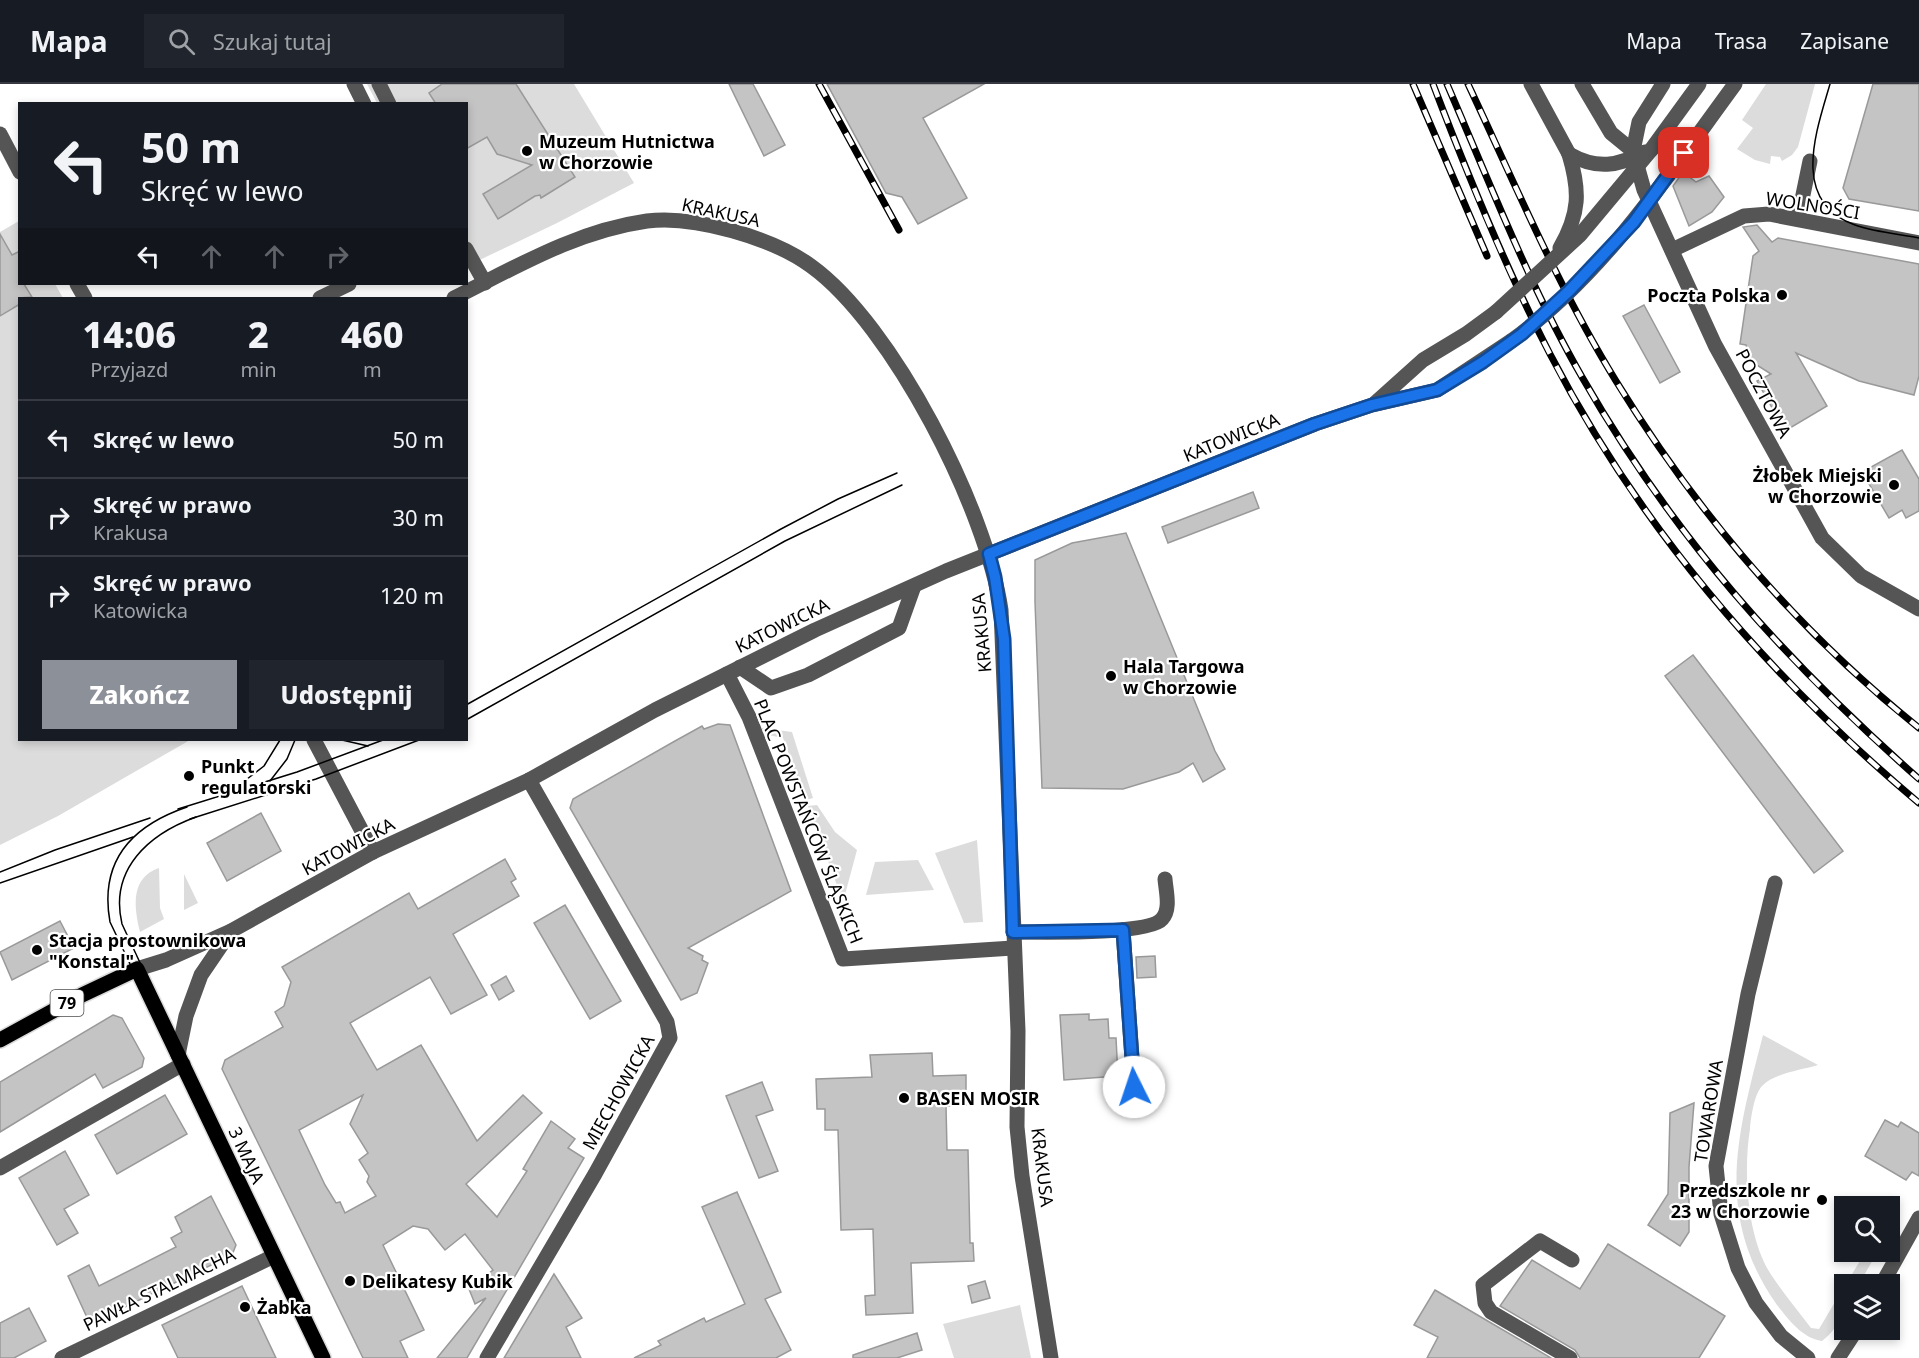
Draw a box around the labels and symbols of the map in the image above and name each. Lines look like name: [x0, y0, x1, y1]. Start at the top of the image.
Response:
pin: [1658, 127, 1709, 178]
place label: Muzeum Hutnictwa w Chorzowie: [539, 129, 715, 174]
marker: Muzeum Hutnictwa w Chorzowie: [520, 144, 534, 158]
street label: WOLNOŚCI: [1764, 186, 1862, 224]
street label: KRAKUSA: [680, 192, 763, 232]
place label: Poczta Polska: [1647, 283, 1770, 307]
marker: Poczta Polska: [1775, 288, 1789, 302]
street label: POCZTOWA: [1730, 344, 1798, 442]
street label: KATOWICKA: [1179, 407, 1283, 467]
place label: Żłobek Miejski w Chorzowie: [1753, 463, 1882, 508]
marker: Żłobek Miejski w Chorzowie: [1887, 478, 1901, 492]
street label: KATOWICKA: [731, 592, 833, 658]
street label: KRAKUSA: [966, 592, 996, 674]
place label: Hala Targowa w Chorzowie: [1123, 654, 1244, 699]
marker: Hala Targowa w Chorzowie: [1104, 669, 1118, 683]
street label: PLAC POWSTAŃCÓW ŚLĄSKICH: [749, 695, 869, 947]
place label: Punkt regulatorski: [201, 754, 311, 799]
marker: Punkt regulatorski: [182, 769, 196, 783]
street label: KATOWICKA: [297, 811, 399, 880]
place label: Stacja prostownikowa "Konstal": [49, 928, 246, 973]
marker: Stacja prostownikowa "Konstal": [30, 943, 44, 957]
road number: 79: [50, 990, 84, 1016]
street label: MIECHOWICKA: [577, 1030, 660, 1154]
position arrow: [1102, 1055, 1166, 1119]
street label: TOWAROWA: [1688, 1057, 1728, 1164]
place label: BASEN MOSIR: [916, 1086, 1040, 1110]
marker: BASEN MOSIR: [897, 1091, 911, 1105]
street label: 3 MAJA: [223, 1123, 271, 1188]
street label: KRAKUSA: [1026, 1126, 1060, 1208]
place label: Przedszkole nr 23 w Chorzowie: [1671, 1178, 1810, 1223]
marker: Przedszkole nr 23 w Chorzowie: [1815, 1193, 1829, 1207]
street label: PAWŁA STALMACHA: [79, 1242, 239, 1336]
place label: Delikatesy Kubik: [362, 1269, 514, 1293]
marker: Delikatesy Kubik: [343, 1274, 357, 1288]
place label: Żabka: [257, 1295, 312, 1319]
marker: Żabka: [238, 1300, 252, 1314]

